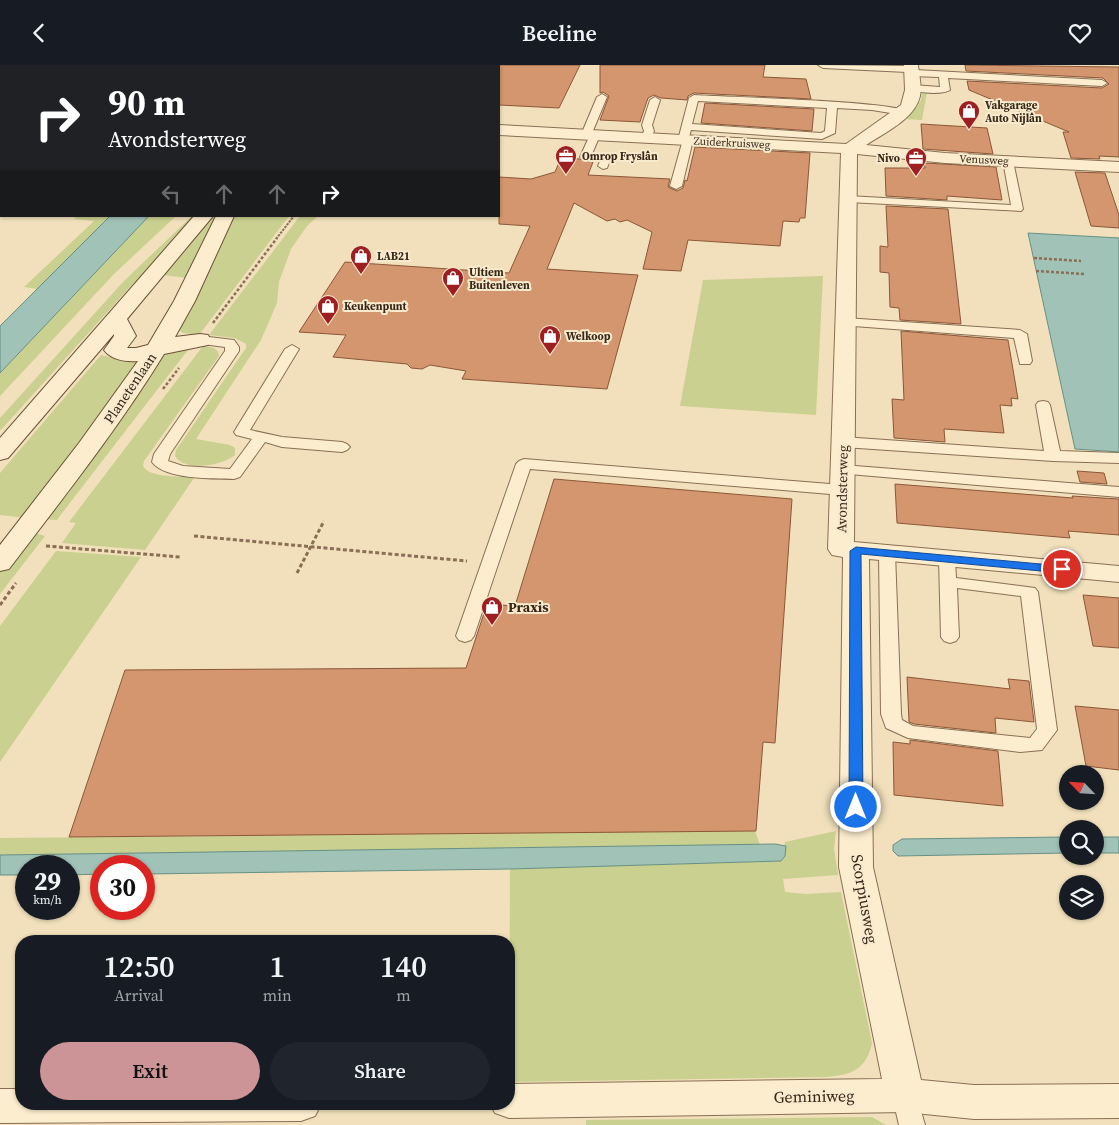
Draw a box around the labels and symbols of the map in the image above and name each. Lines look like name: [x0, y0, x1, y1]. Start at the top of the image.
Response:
place label: Vakgarage Auto Nijlân: [985, 98, 1042, 126]
shop icon: Vakgarage Auto Nijlân: [957, 99, 981, 130]
street label: Zuiderkruisweg: [693, 134, 771, 153]
office icon: Omrop Fryslân: [554, 144, 578, 175]
office icon: Nivo: [904, 146, 928, 177]
place label: Omrop Fryslân: [582, 149, 658, 164]
place label: Nivo: [877, 151, 900, 166]
street label: Venusweg: [959, 151, 1009, 169]
shop icon: LAB21: [349, 244, 373, 275]
place label: LAB21: [377, 249, 410, 264]
place label: Ultiem Buitenleven: [469, 265, 530, 293]
shop icon: Ultiem Buitenleven: [441, 266, 465, 297]
shop icon: Keukenpunt: [316, 294, 340, 325]
place label: Keukenpunt: [344, 299, 408, 314]
shop icon: Welkoop: [538, 324, 562, 355]
place label: Welkoop: [566, 329, 611, 344]
street label: Planetenlaan: [99, 348, 161, 428]
street label: Avondsterweg: [831, 445, 853, 533]
pin: [1041, 548, 1083, 590]
shop icon: Praxis: [480, 595, 504, 626]
place label: Praxis: [508, 597, 549, 617]
north arrow: [1059, 765, 1104, 810]
position arrow: [829, 780, 881, 832]
street label: Scorpiusweg: [846, 853, 884, 945]
speed limit sign: 30: [90, 855, 155, 920]
street label: Geminiweg: [773, 1084, 855, 1108]

